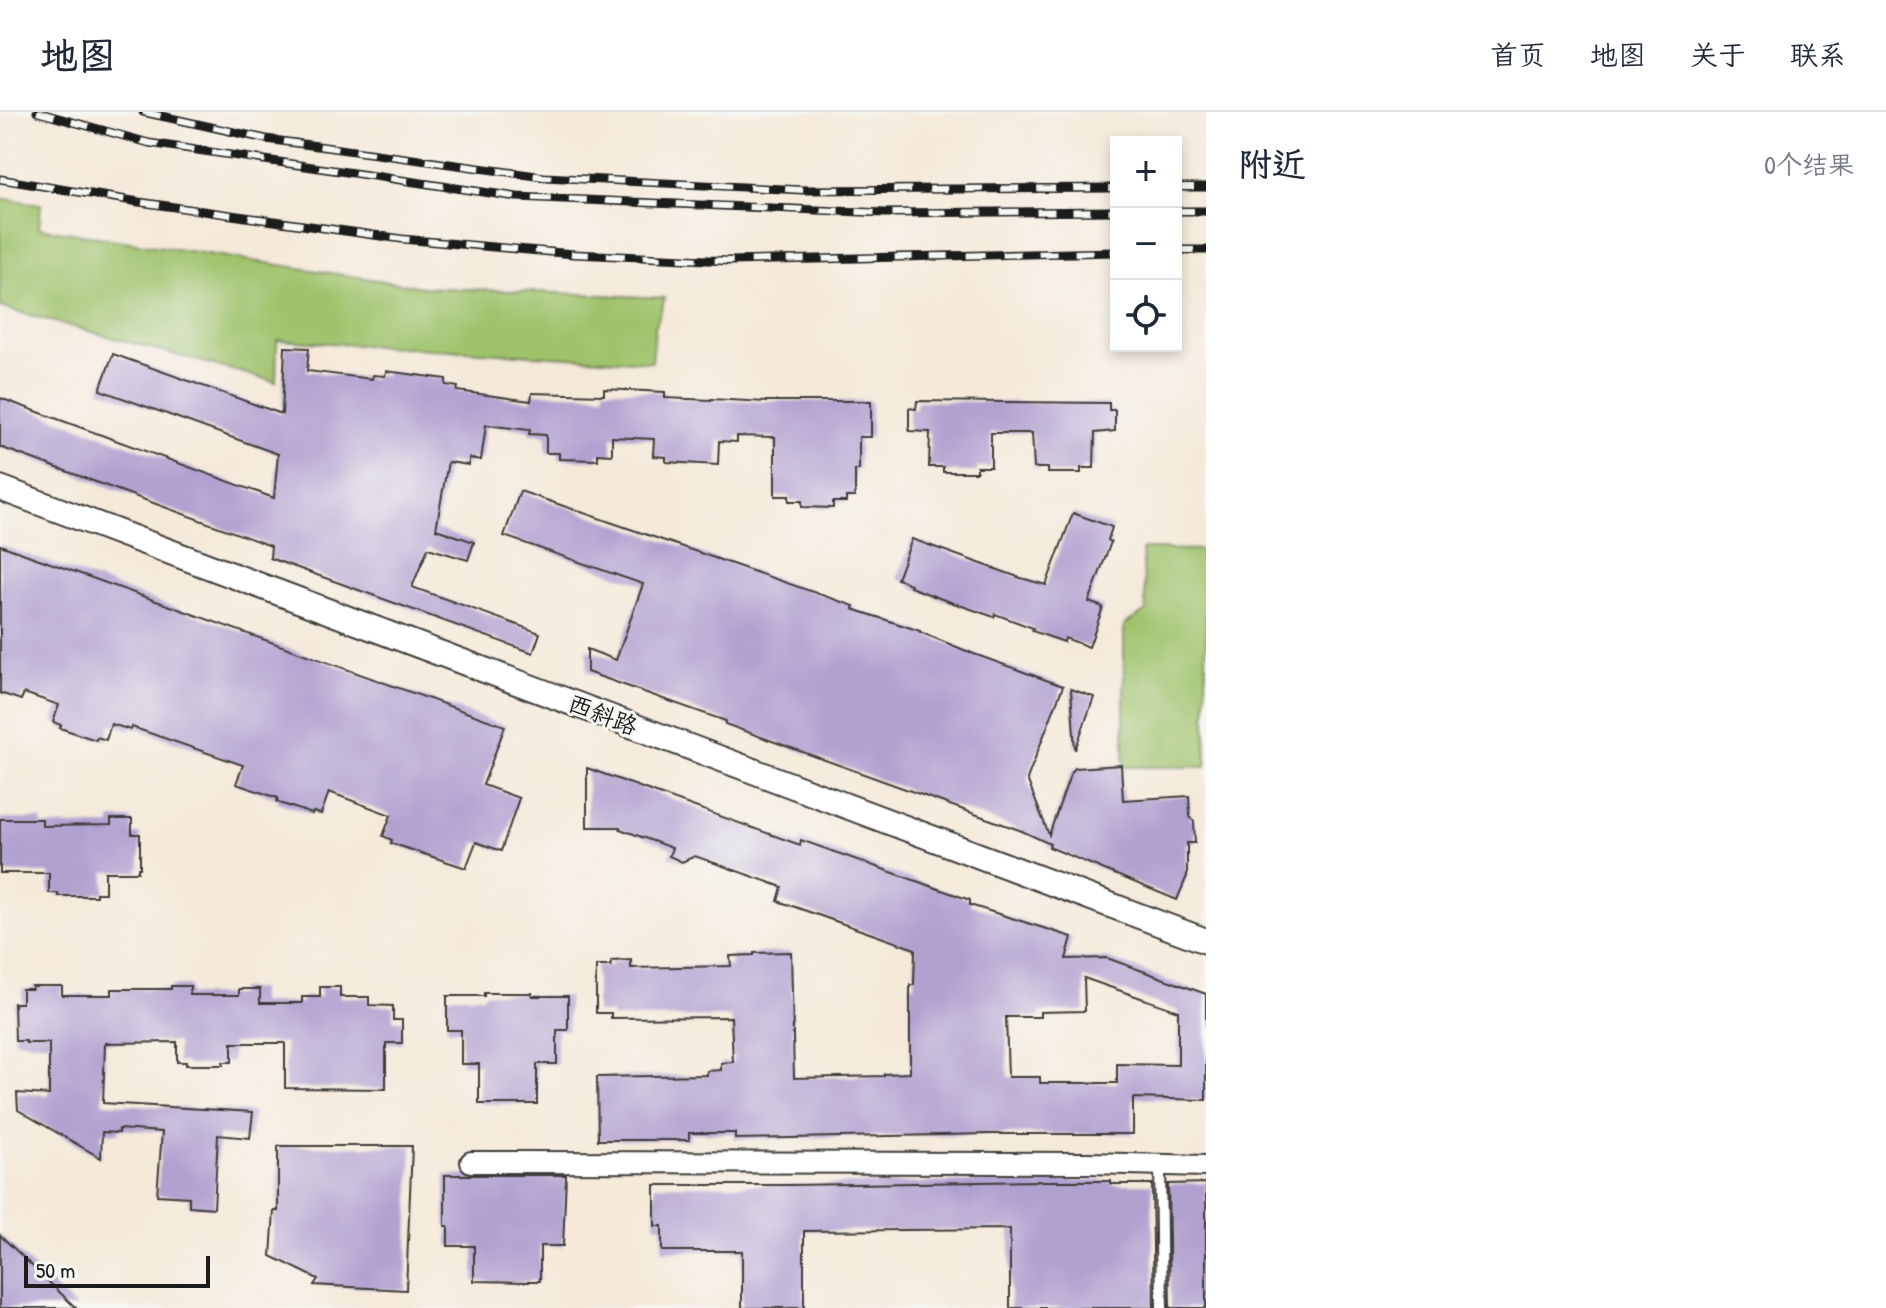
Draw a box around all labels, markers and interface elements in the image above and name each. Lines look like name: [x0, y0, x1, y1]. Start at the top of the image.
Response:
text: 地图: [40, 29, 116, 81]
text: 首页: [1490, 36, 1546, 74]
text: 地图: [1590, 36, 1646, 74]
text: 关于: [1690, 36, 1746, 74]
text: 联系: [1790, 36, 1846, 74]
map controls: [1110, 136, 1182, 352]
button: +: [1110, 136, 1182, 208]
text: 附近: [1238, 141, 1306, 187]
text: 0个结果: [1764, 147, 1854, 182]
button: −: [1110, 208, 1182, 280]
button: locate: [1110, 280, 1182, 352]
street label: 西斜路: [564, 686, 642, 742]
scale bar: [24, 1252, 210, 1288]
text: 50 m: [36, 1255, 75, 1285]

